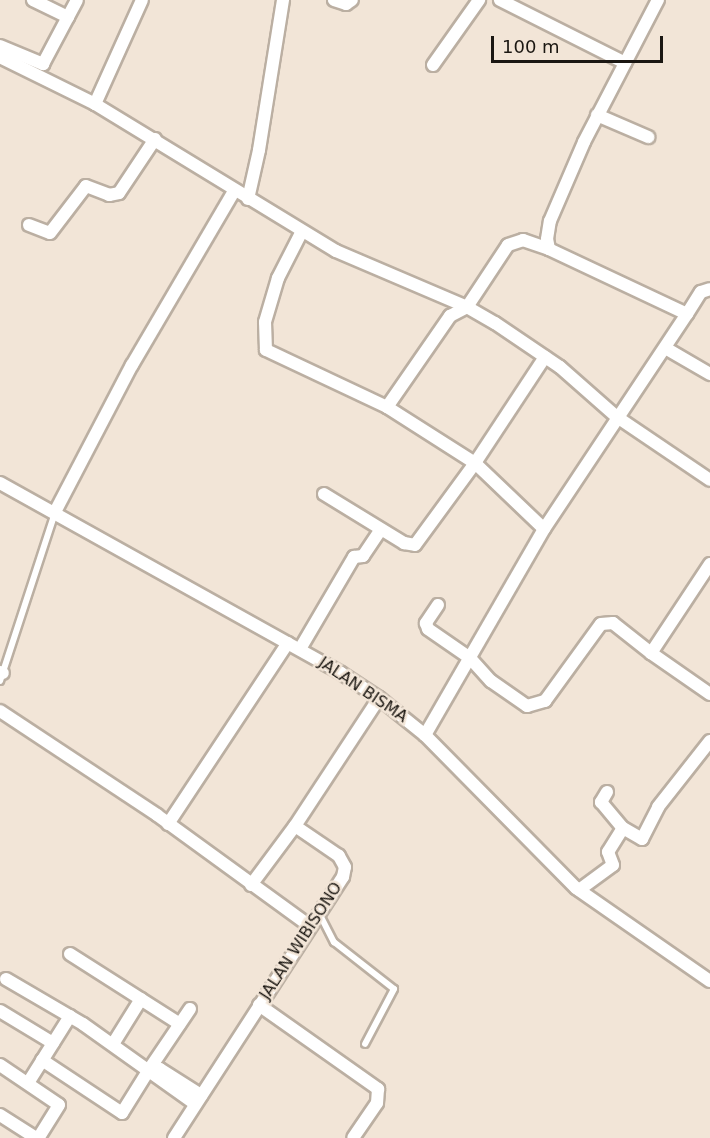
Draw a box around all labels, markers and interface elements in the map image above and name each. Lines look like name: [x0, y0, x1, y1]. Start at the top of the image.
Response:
scale bar: [494, 24, 666, 62]
text: 100 m: [502, 36, 560, 57]
street label: JALAN BISMA: [315, 653, 411, 727]
street label: JALAN WIBISONO: [256, 879, 346, 1003]

